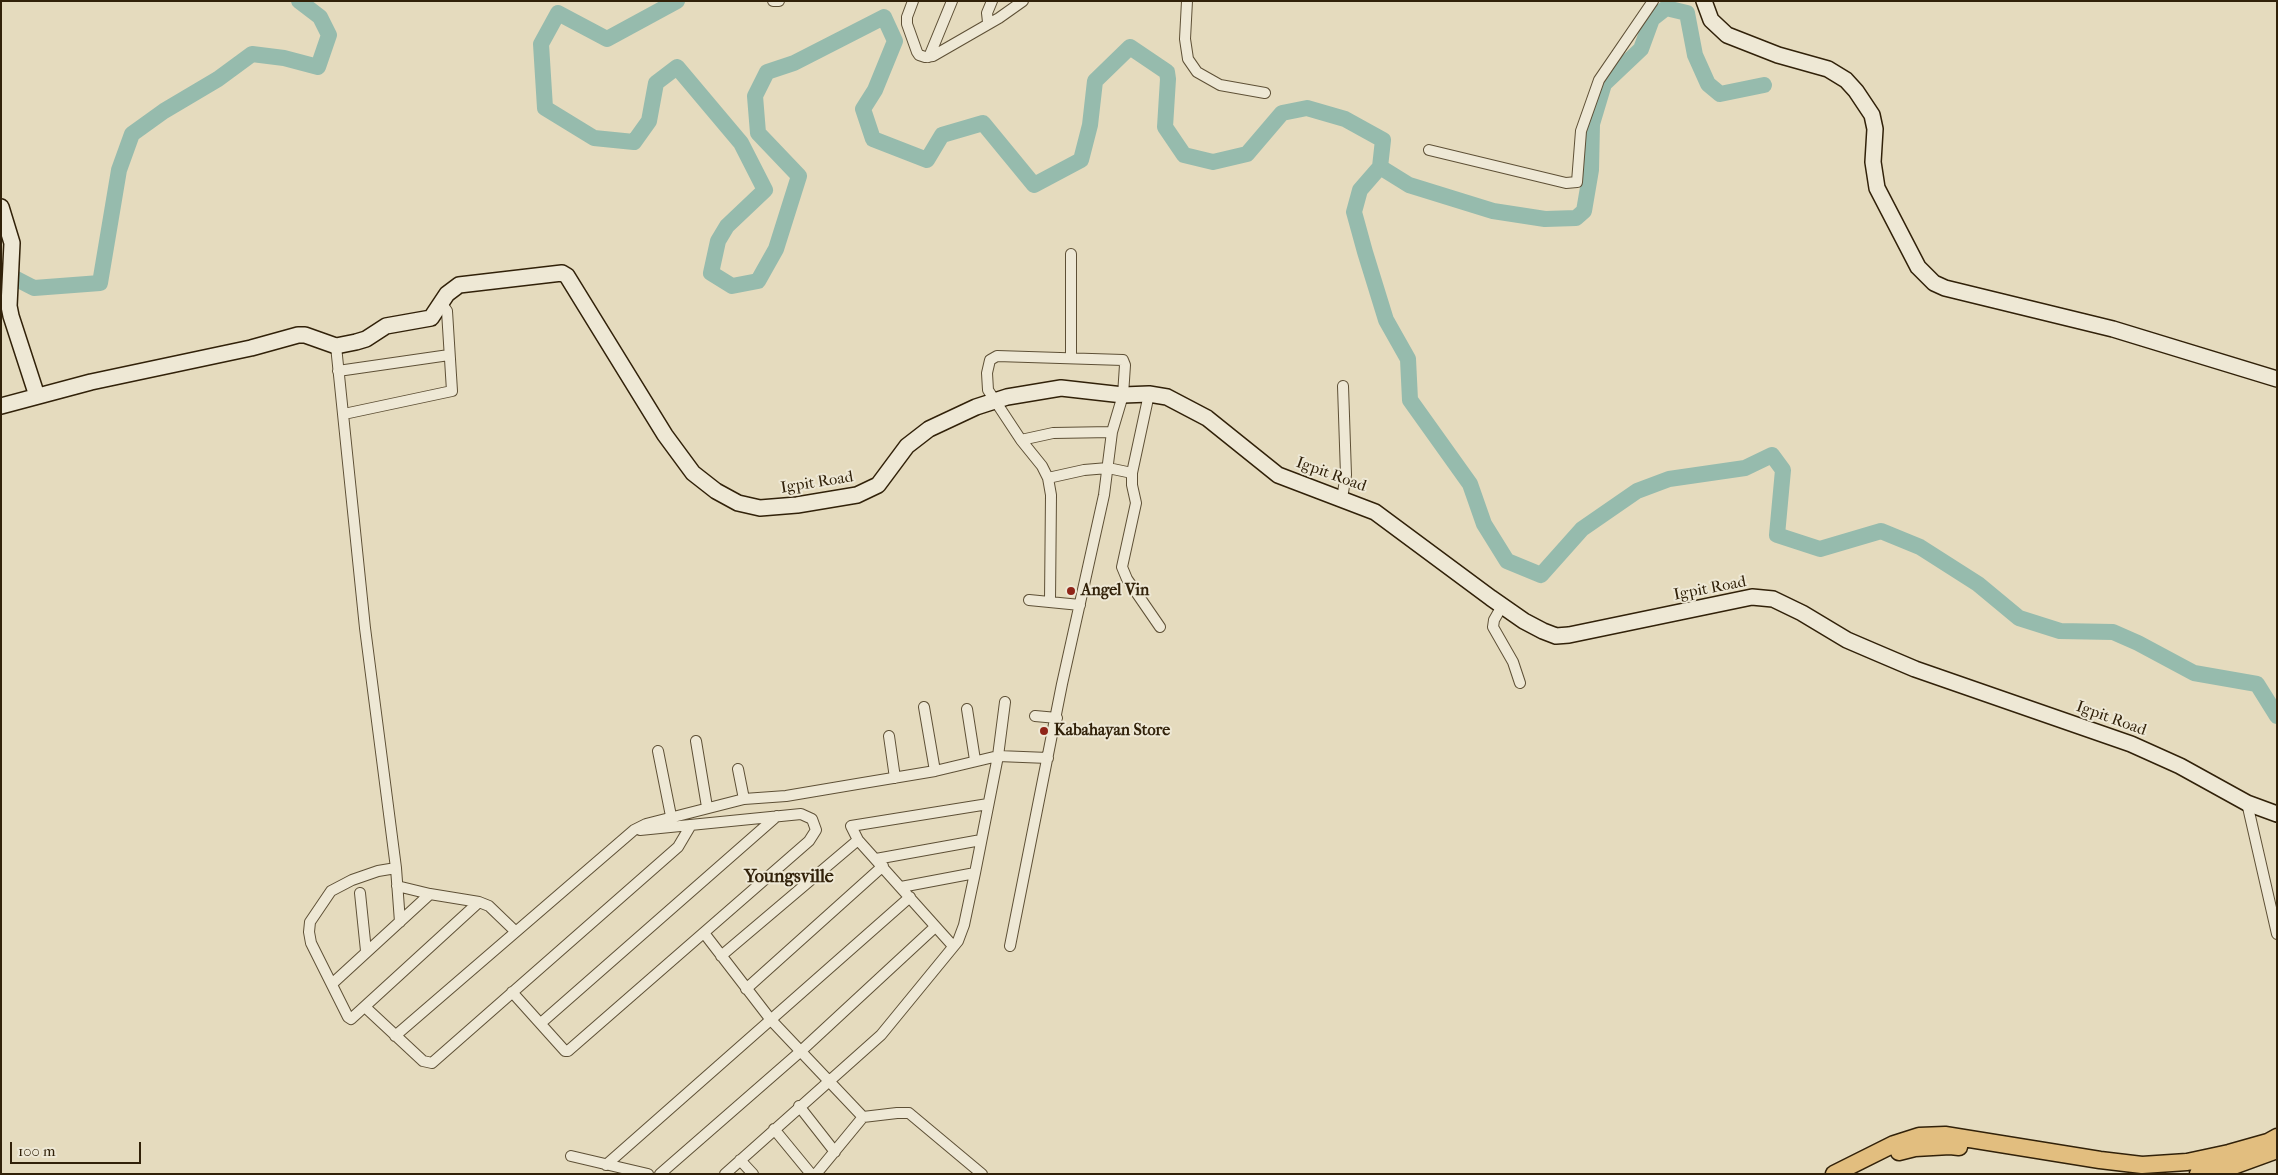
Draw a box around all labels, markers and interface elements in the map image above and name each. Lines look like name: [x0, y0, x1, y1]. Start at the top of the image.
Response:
street label: Igpit Road: [1293, 453, 1369, 497]
street label: Igpit Road: [779, 468, 855, 498]
street label: Igpit Road: [1672, 573, 1748, 605]
place label: Angel Vin: [1081, 581, 1149, 601]
marker: Angel Vin: [1065, 585, 1077, 597]
street label: Igpit Road: [2073, 697, 2149, 741]
place label: Kabahayan Store: [1054, 721, 1170, 741]
marker: Kabahayan Store: [1038, 725, 1050, 737]
district label: Youngsville: [744, 867, 834, 889]
scale bar: [12, 1132, 144, 1164]
text: 100 m: [18, 1142, 56, 1160]

